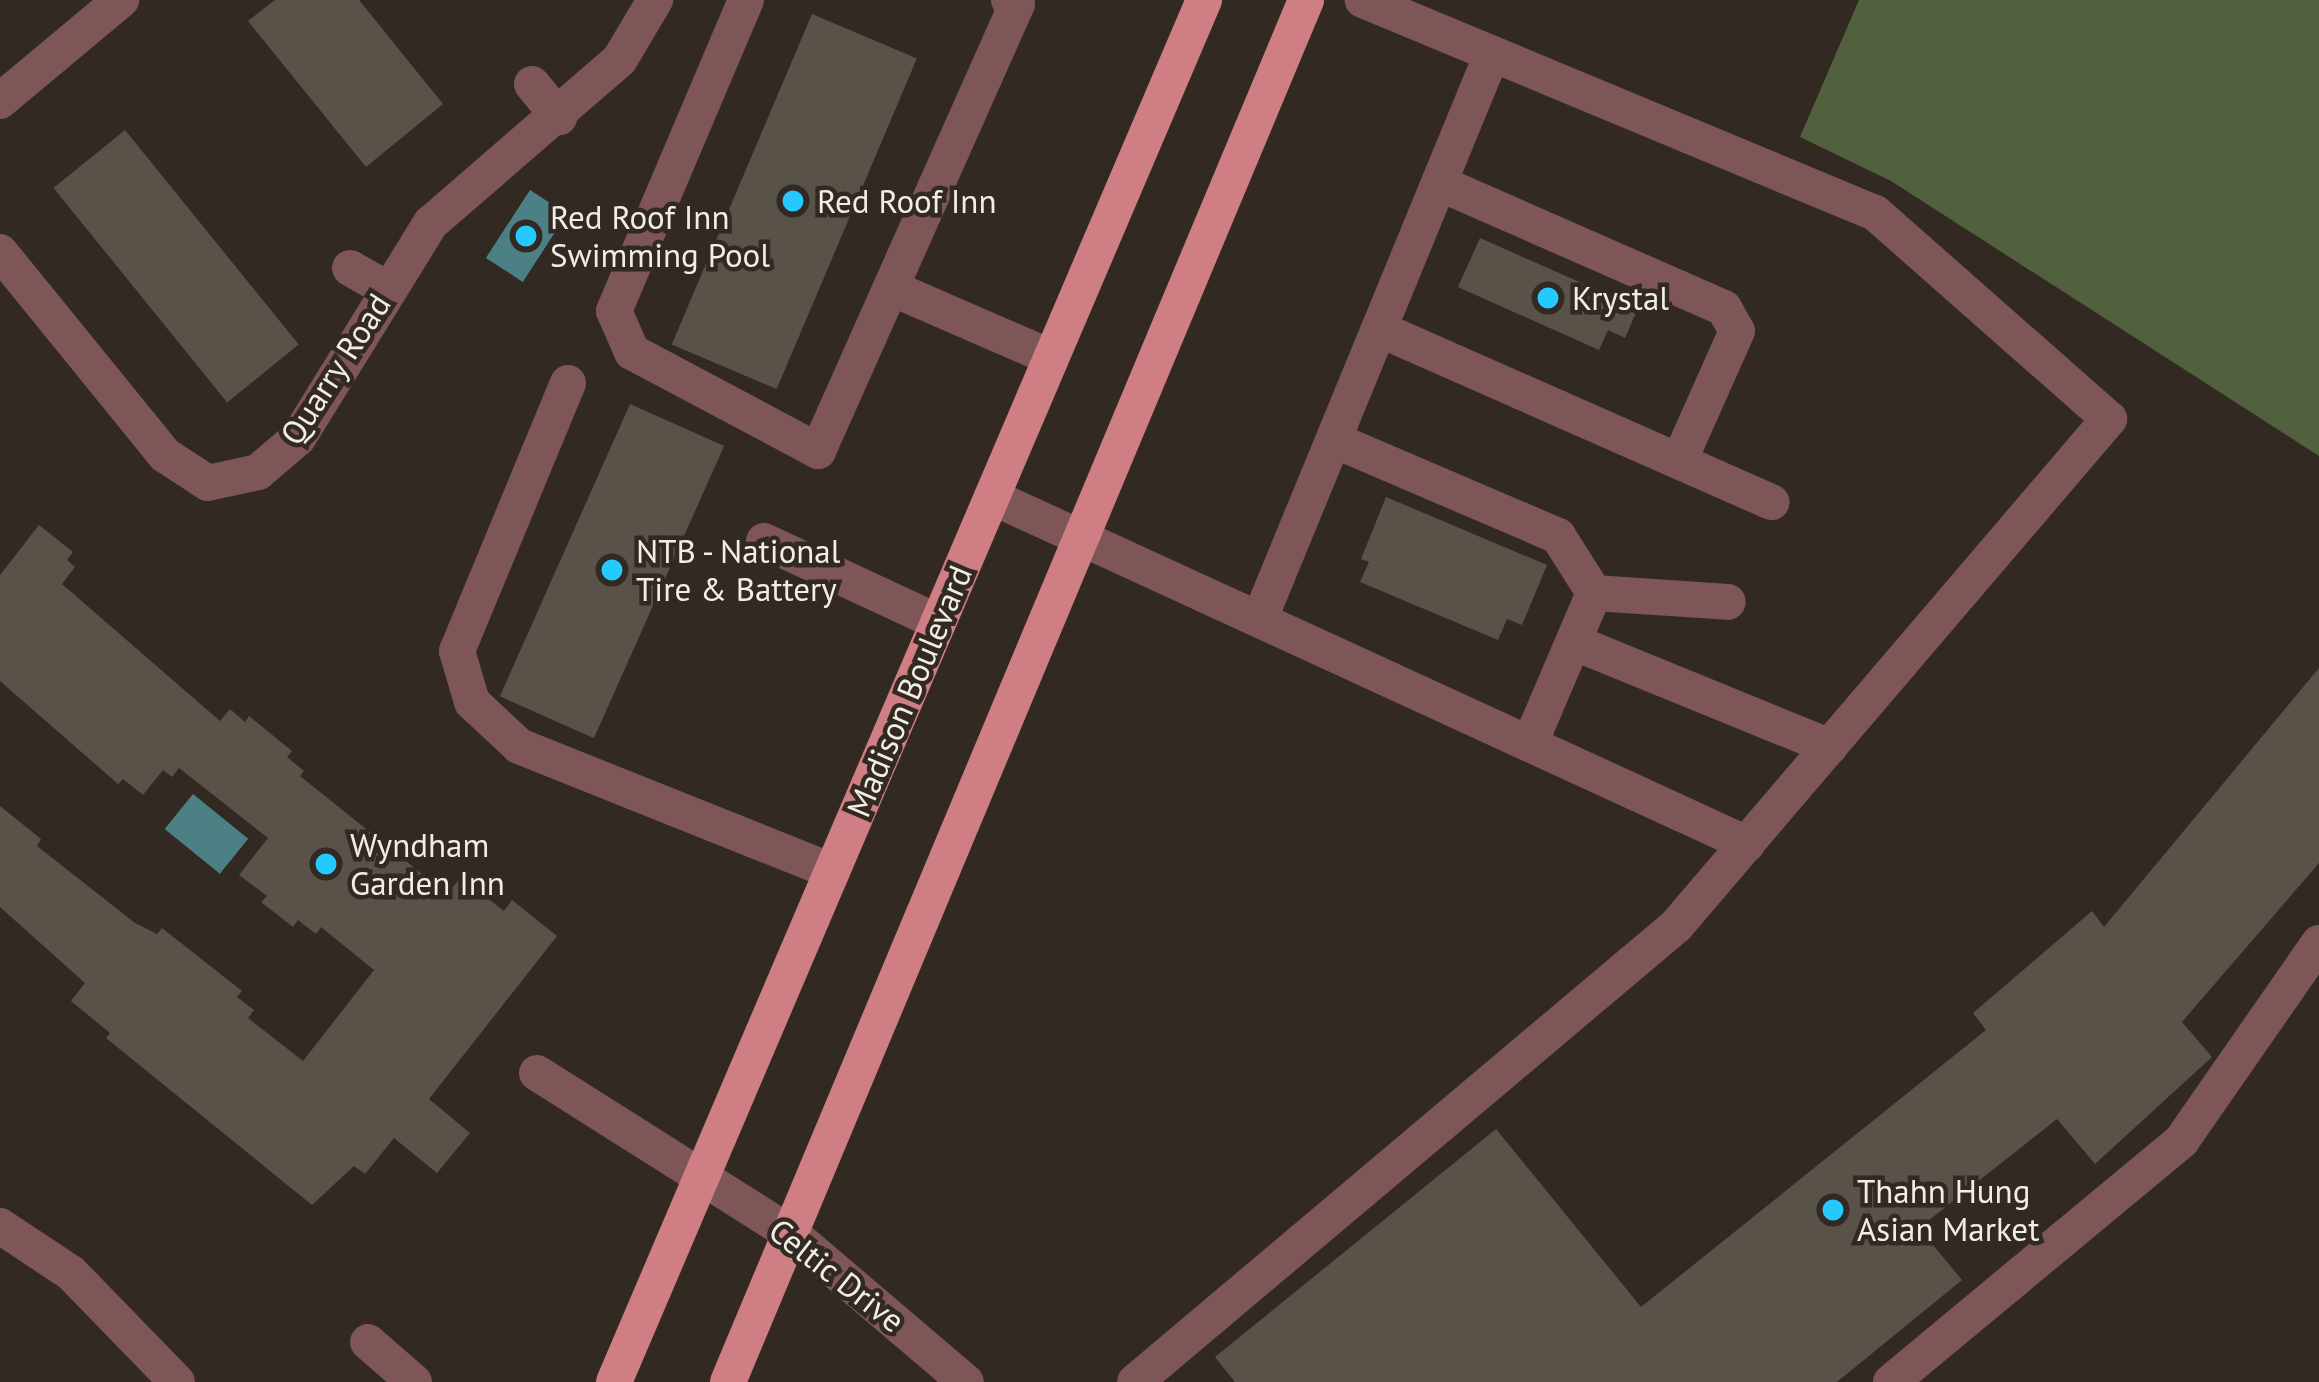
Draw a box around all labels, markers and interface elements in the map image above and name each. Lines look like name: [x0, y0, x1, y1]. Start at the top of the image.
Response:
place label: Red Roof Inn: [817, 181, 996, 221]
marker: Red Roof Inn: [780, 188, 806, 214]
place label: Red Roof Inn Swimming Pool: [550, 197, 770, 275]
marker: Red Roof Inn Swimming Pool: [513, 223, 539, 249]
place label: Krystal: [1572, 278, 1669, 318]
marker: Krystal: [1535, 285, 1561, 311]
street label: Quarry Road: [271, 286, 399, 452]
place label: NTB - National Tire & Battery: [636, 531, 846, 609]
marker: NTB - National Tire & Battery: [599, 557, 625, 583]
street label: Madison Boulevard: [838, 559, 980, 823]
place label: Wyndham Garden Inn: [350, 825, 505, 903]
marker: Wyndham Garden Inn: [313, 851, 339, 877]
place label: Thahn Hung Asian Market: [1857, 1171, 2039, 1249]
marker: Thahn Hung Asian Market: [1820, 1197, 1846, 1223]
street label: Celtic Drive: [761, 1210, 913, 1340]

